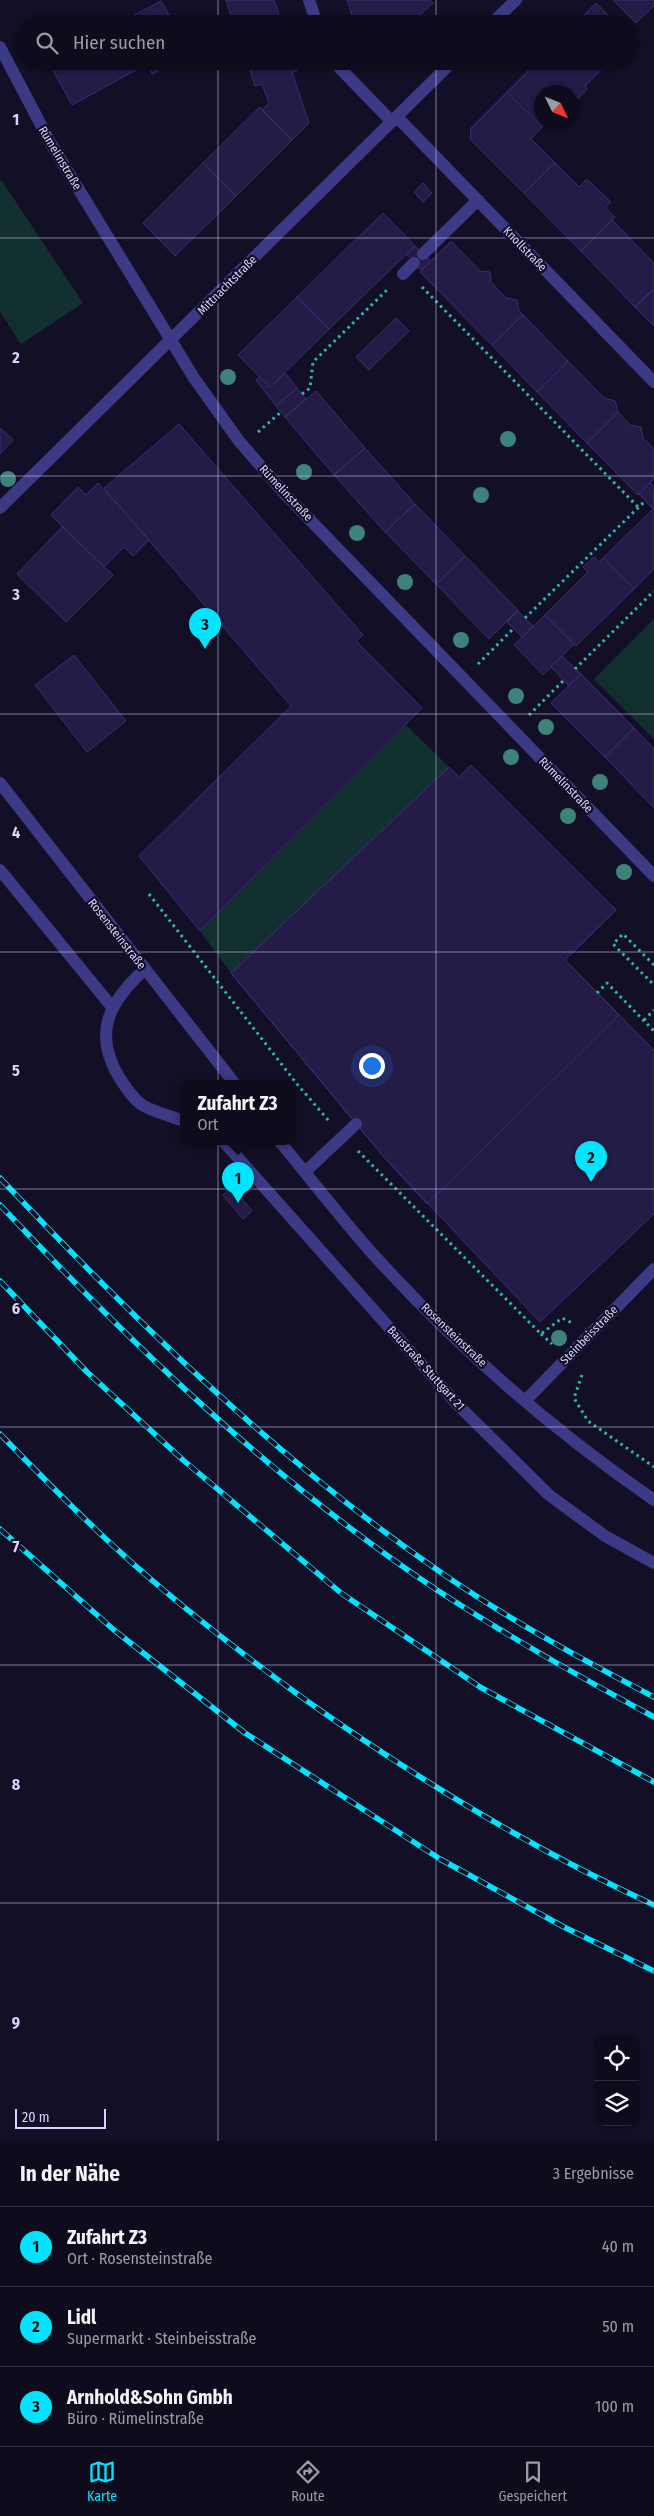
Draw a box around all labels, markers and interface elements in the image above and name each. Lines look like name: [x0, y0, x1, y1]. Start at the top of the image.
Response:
search box: [15, 15, 639, 70]
icon: search: [33, 29, 61, 57]
text: Hier suchen: [73, 31, 165, 54]
north arrow: [534, 85, 579, 130]
text: 1: [13, 110, 19, 129]
street label: Rümelinstraße: [36, 124, 84, 192]
street label: Knollstraße: [500, 224, 550, 274]
street label: Mittnachtstraße: [194, 252, 260, 318]
text: 2: [11, 348, 20, 367]
street label: Rümelinstraße: [256, 462, 316, 524]
text: 3: [11, 585, 20, 604]
pin: 3: [189, 608, 221, 649]
street label: Rümelinstraße: [536, 754, 596, 816]
text: 4: [12, 823, 20, 842]
street label: Rosensteinstraße: [85, 896, 149, 972]
your location: [359, 1053, 385, 1079]
text: 5: [12, 1061, 20, 1080]
popup: [180, 1080, 295, 1145]
text: Zufahrt Z3: [197, 1092, 278, 1115]
text: Ort: [197, 1115, 218, 1134]
pin: 2: [575, 1141, 607, 1182]
pin: 1: [222, 1162, 254, 1203]
text: 6: [12, 1299, 20, 1318]
street label: Rosensteinstraße: [418, 1300, 490, 1370]
street label: Steinbeisstraße: [557, 1303, 621, 1367]
street label: Baustraße Stuttgart 21: [385, 1323, 467, 1413]
text: 7: [13, 1537, 20, 1556]
text: 8: [12, 1775, 21, 1794]
text: 9: [12, 2013, 20, 2032]
map controls: [594, 2036, 639, 2126]
button: locate: [594, 2036, 639, 2081]
button: layers: [594, 2081, 639, 2126]
scale bar: [15, 2106, 106, 2129]
text: 20 m: [22, 2109, 50, 2126]
text: In der Nähe: [20, 2161, 120, 2187]
text: 3 Ergebnisse: [553, 2164, 634, 2183]
text: Zufahrt Z3: [67, 2226, 147, 2249]
text: 1: [33, 2237, 39, 2256]
text: 40 m: [602, 2237, 634, 2256]
text: Ort · Rosensteinstraße: [67, 2249, 213, 2268]
text: Lidl: [67, 2306, 96, 2329]
text: 2: [32, 2317, 40, 2336]
text: 50 m: [602, 2317, 634, 2336]
text: Supermarkt · Steinbeisstraße: [67, 2329, 257, 2348]
text: Arnhold&Sohn Gmbh: [67, 2386, 233, 2409]
text: 3: [32, 2397, 40, 2416]
text: 100 m: [595, 2397, 634, 2416]
text: Büro · Rümelinstraße: [67, 2409, 204, 2428]
tab: Karte: [87, 2458, 117, 2505]
tab: Route: [291, 2458, 325, 2505]
tab: Gespeichert: [498, 2458, 567, 2505]

